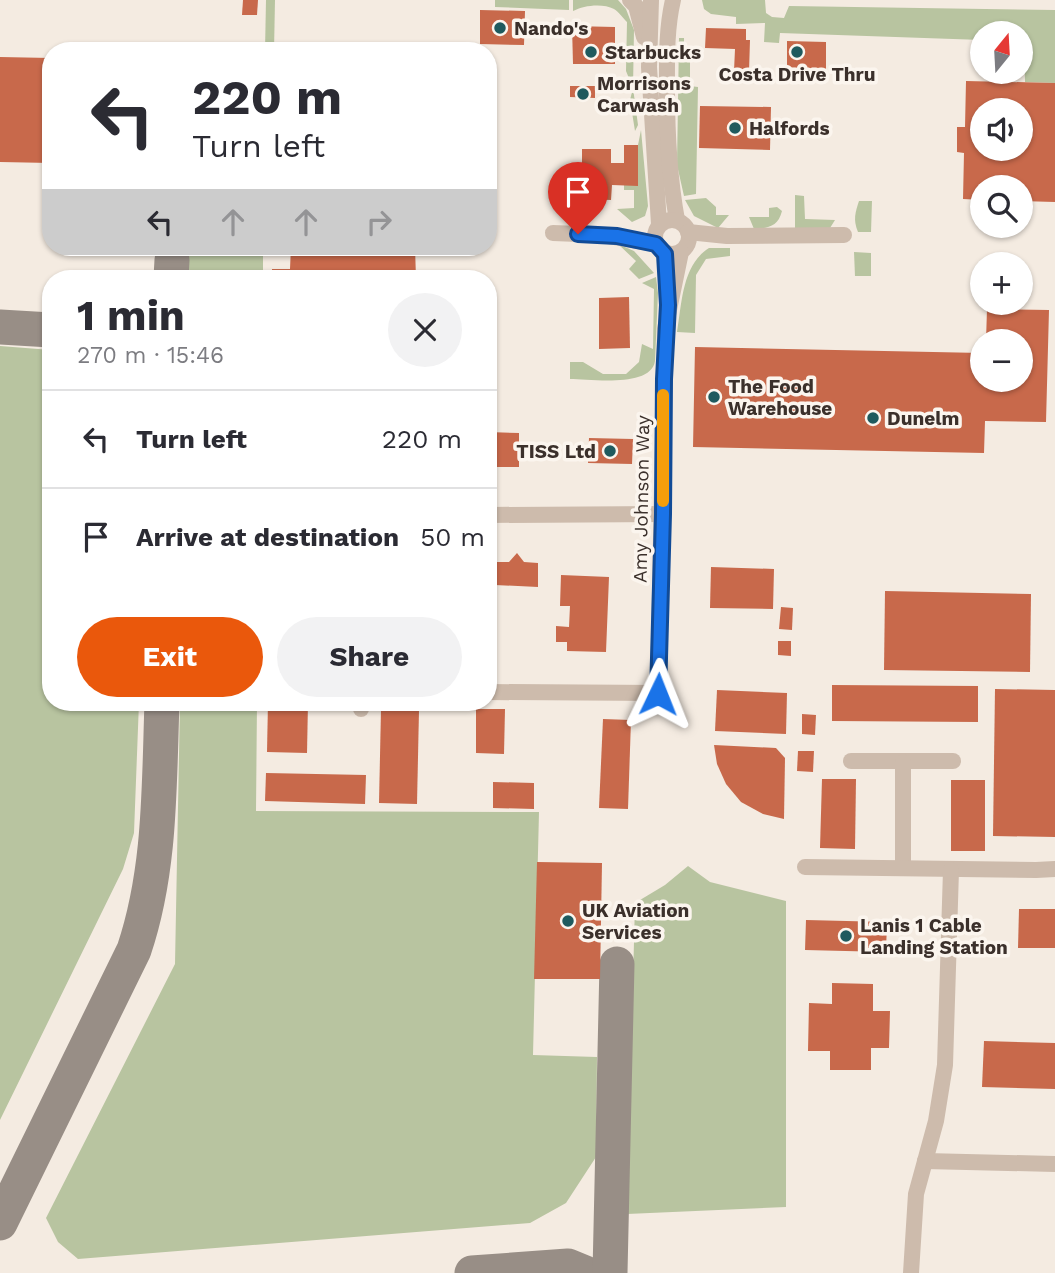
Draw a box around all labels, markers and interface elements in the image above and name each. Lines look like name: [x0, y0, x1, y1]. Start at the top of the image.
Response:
place label: Nando's: [514, 17, 588, 40]
marker: Nando's: [492, 20, 508, 36]
north arrow: [970, 21, 1032, 84]
map controls: [970, 21, 1033, 392]
place label: Starbucks: [605, 41, 701, 64]
marker: Starbucks: [583, 44, 599, 60]
marker: Costa Drive Thru: [789, 44, 805, 60]
place label: Costa Drive Thru: [718, 63, 876, 86]
text: 220 m: [192, 68, 342, 126]
icon: left: [77, 70, 168, 161]
place label: Morrisons Carwash: [597, 72, 691, 117]
marker: Morrisons Carwash: [575, 86, 591, 102]
button: sound: [970, 98, 1033, 161]
place label: Halfords: [749, 117, 830, 140]
marker: Halfords: [727, 120, 743, 136]
text: Turn left: [192, 127, 325, 165]
pin: [548, 162, 608, 234]
icon: arrive: [559, 173, 597, 211]
button: search: [970, 175, 1033, 238]
icon: left: [141, 203, 179, 241]
icon: ahead: [214, 203, 252, 241]
icon: ahead: [287, 203, 325, 241]
icon: right: [360, 203, 398, 241]
button: +: [970, 252, 1033, 315]
text: 1 min: [77, 291, 185, 340]
button: close: [388, 293, 462, 367]
button: −: [970, 329, 1033, 392]
text: 270 m · 15:46: [77, 342, 224, 369]
place label: The Food Warehouse: [728, 375, 832, 420]
marker: The Food Warehouse: [706, 389, 722, 405]
place label: Dunelm: [887, 407, 959, 430]
marker: Dunelm: [865, 410, 881, 426]
street label: Amy Johnson Way: [629, 415, 654, 583]
icon: left: [77, 420, 115, 458]
text: Turn left: [136, 424, 247, 454]
text: 220 m: [382, 424, 462, 454]
place label: TISS Ltd: [516, 440, 596, 463]
marker: TISS Ltd: [602, 443, 618, 459]
icon: arrive: [77, 518, 115, 556]
text: Arrive at destination: [136, 522, 399, 552]
text: 50 m: [420, 522, 485, 552]
button: Exit: [77, 617, 263, 697]
button: Share: [277, 617, 462, 697]
position arrow: [621, 657, 695, 731]
place label: UK Aviation Services: [582, 899, 689, 944]
marker: UK Aviation Services: [560, 913, 576, 929]
place label: Lanis 1 Cable Landing Station: [860, 914, 1008, 959]
marker: Lanis 1 Cable Landing Station: [838, 928, 854, 944]

